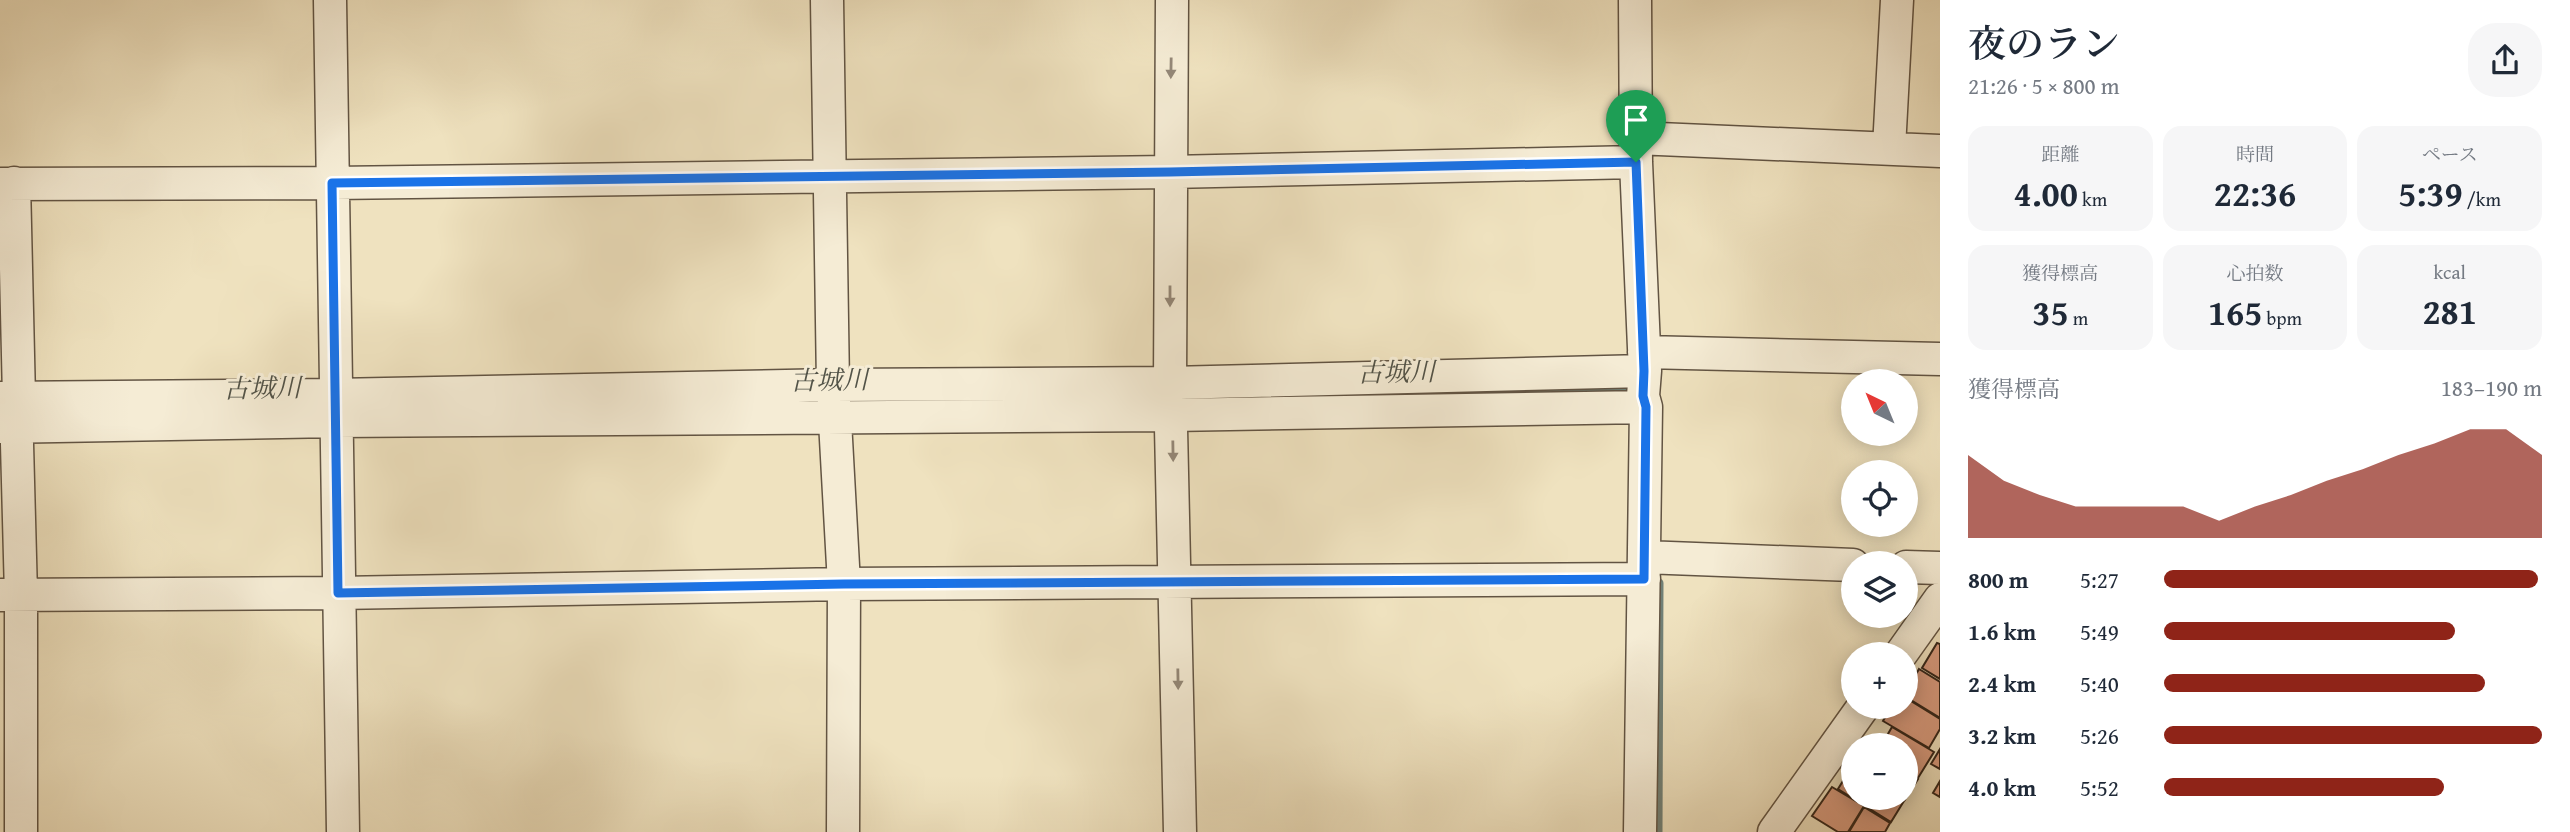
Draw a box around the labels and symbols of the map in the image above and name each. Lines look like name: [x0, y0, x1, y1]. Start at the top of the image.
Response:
one-way arrow: [1166, 57, 1177, 79]
pin: [1606, 90, 1666, 162]
one-way arrow: [1164, 285, 1176, 307]
water label: 古城川: [1357, 351, 1438, 392]
water label: 古城川: [790, 359, 871, 400]
water label: 古城川: [223, 367, 304, 408]
north arrow: [1841, 369, 1918, 446]
one-way arrow: [1167, 440, 1179, 462]
one-way arrow: [1172, 668, 1184, 690]

